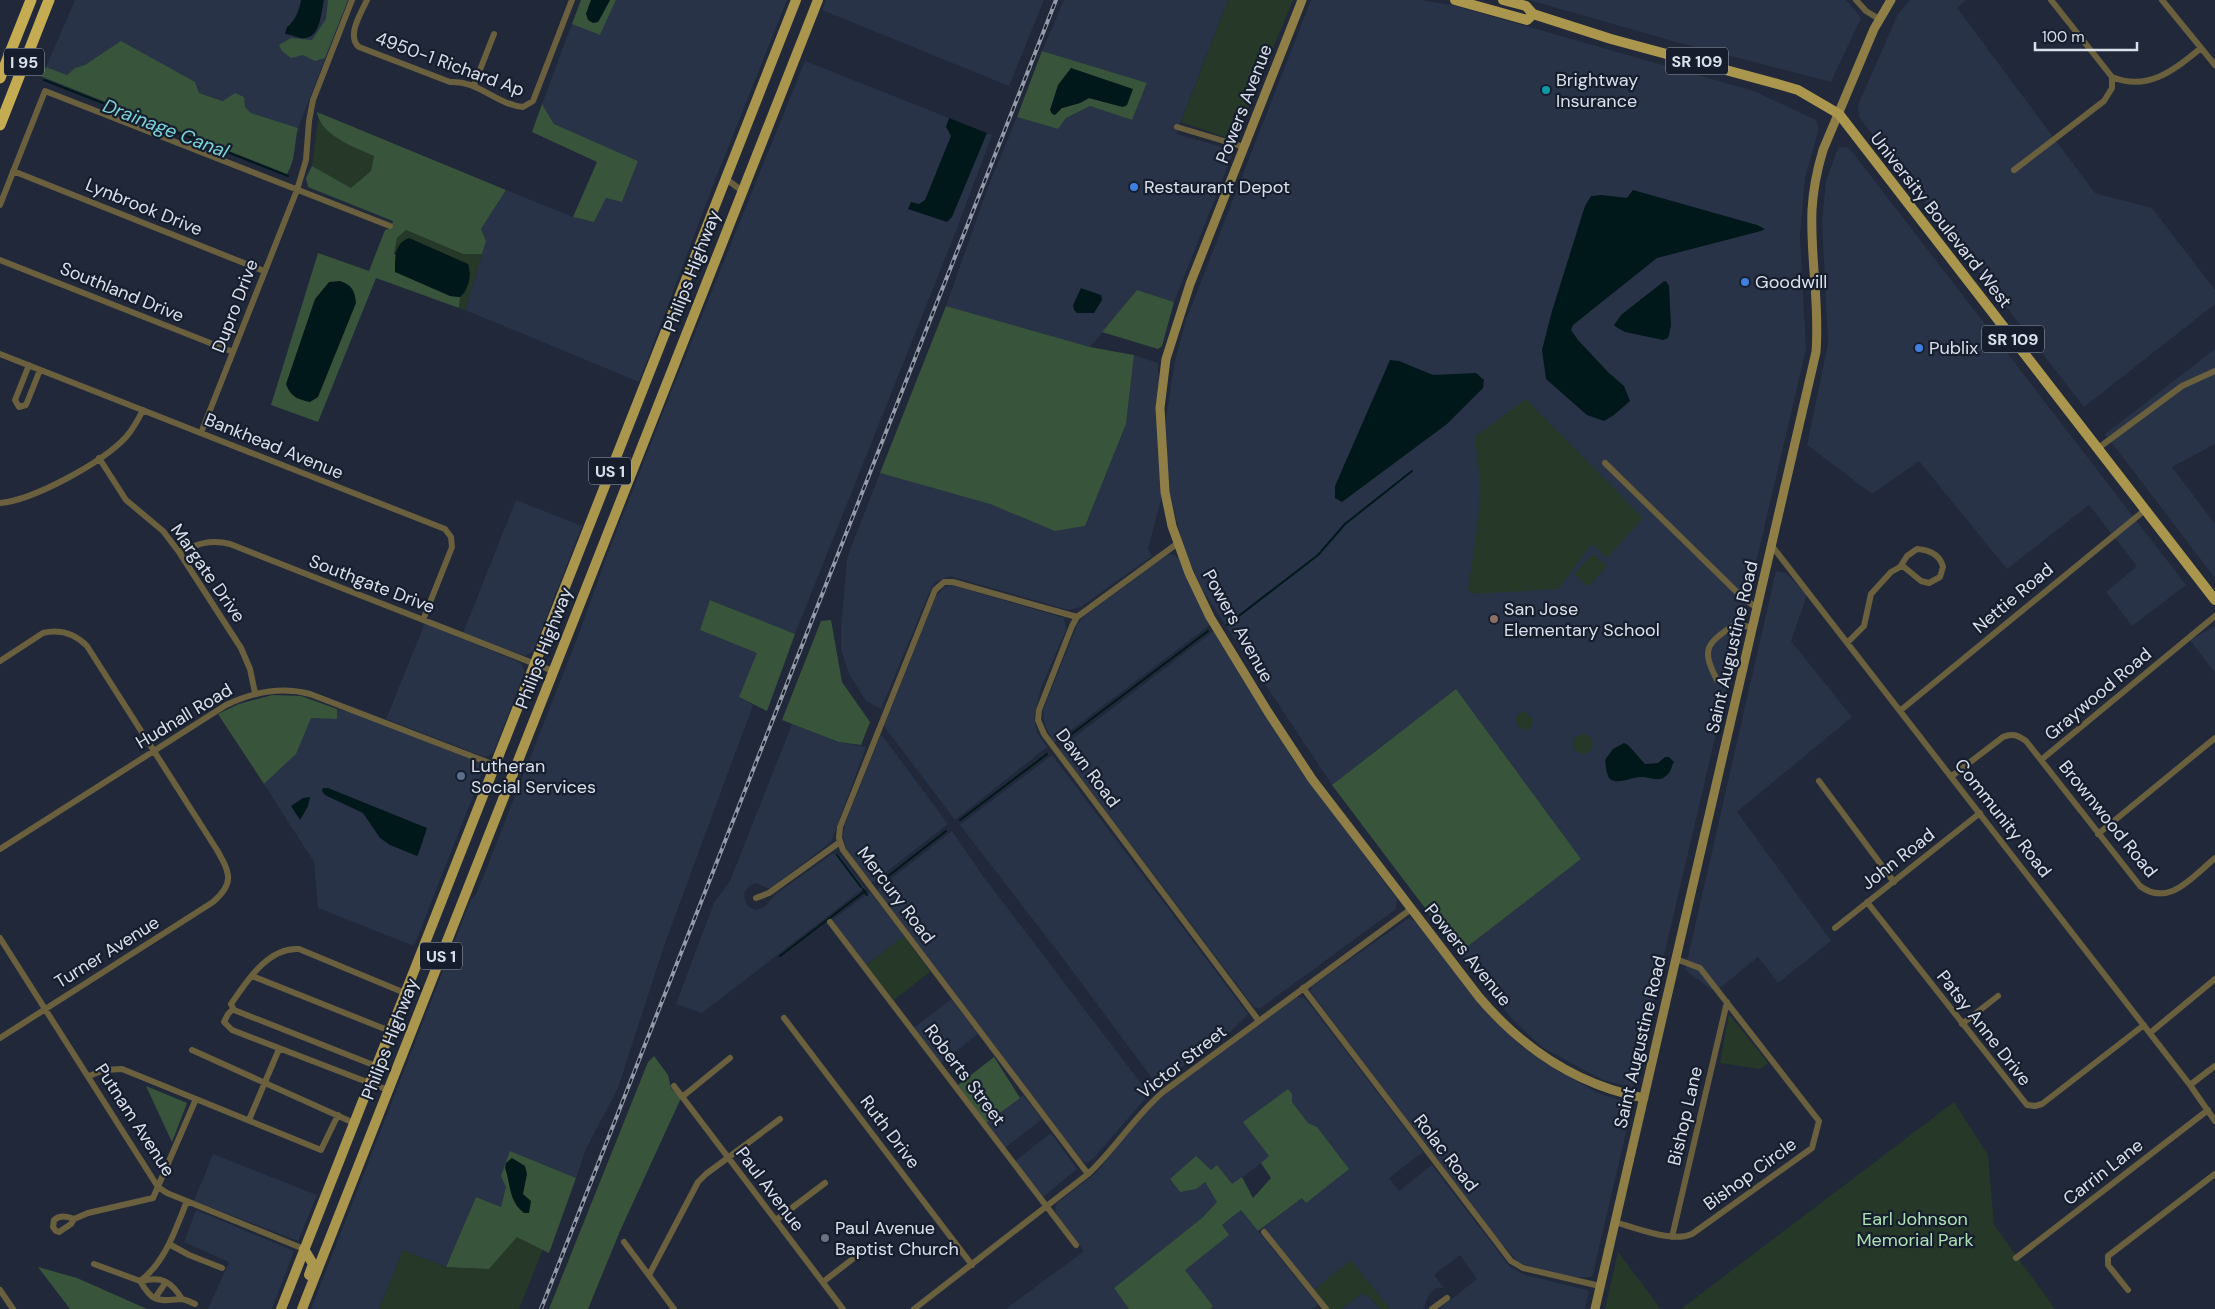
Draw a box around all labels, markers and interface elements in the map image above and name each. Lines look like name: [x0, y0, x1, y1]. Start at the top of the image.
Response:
scale bar: [2035, 20, 2138, 52]
street label: 4950-1 Richard Ap: [372, 26, 528, 102]
text: 100 m: [2042, 27, 2085, 47]
street label: Powers Avenue: [1210, 41, 1278, 167]
road number: I 95: [4, 48, 44, 76]
road number: SR 109: [1666, 48, 1728, 74]
place label: Brightway Insurance: [1556, 68, 1638, 113]
marker: Brightway Insurance: [1540, 84, 1552, 96]
water label: Drainage Canal: [99, 93, 233, 164]
street label: University Boulevard West: [1865, 127, 2017, 313]
street label: Lynbrook Drive: [82, 173, 206, 241]
place label: Restaurant Depot: [1144, 175, 1290, 199]
marker: Restaurant Depot: [1128, 181, 1140, 193]
street label: Philips Highway: [658, 207, 726, 335]
street label: Southland Drive: [56, 256, 188, 328]
street label: Dupro Drive: [206, 256, 264, 356]
place label: Goodwill: [1755, 270, 1827, 294]
marker: Goodwill: [1739, 276, 1751, 288]
road number: SR 109: [1982, 326, 2044, 352]
place label: Publix: [1929, 336, 1978, 360]
marker: Publix: [1913, 342, 1925, 354]
street label: Bankhead Avenue: [201, 407, 347, 485]
road number: US 1: [589, 458, 631, 484]
street label: Margate Drive: [165, 519, 251, 627]
street label: Southgate Drive: [306, 549, 438, 619]
street label: Nettie Road: [1968, 557, 2058, 639]
street label: Saint Augustine Road: [1700, 558, 1764, 736]
street label: Powers Avenue: [1197, 565, 1279, 687]
street label: Philips Highway: [510, 584, 578, 712]
place label: San Jose Elementary School: [1504, 597, 1660, 642]
marker: San Jose Elementary School: [1488, 613, 1500, 625]
street label: Graywood Road: [2040, 642, 2156, 746]
street label: Hudnall Road: [131, 678, 237, 754]
street label: Dawn Road: [1051, 724, 1125, 812]
place label: Lutheran Social Services: [471, 754, 596, 799]
street label: Community Road: [1949, 754, 2057, 882]
street label: Brownwood Road: [2053, 755, 2163, 883]
marker: Lutheran Social Services: [455, 770, 467, 782]
street label: John Road: [1856, 823, 1940, 895]
street label: Mercury Road: [852, 842, 940, 948]
street label: Powers Avenue: [1419, 899, 1517, 1011]
street label: Turner Avenue: [50, 910, 164, 994]
road number: US 1: [420, 942, 462, 969]
street label: Saint Augustine Road: [1608, 953, 1672, 1131]
street label: Patsy Anne Drive: [1931, 965, 2037, 1091]
street label: Philips Highway: [356, 975, 424, 1103]
street label: Roberts Street: [919, 1020, 1011, 1130]
street label: Victor Street: [1133, 1020, 1231, 1104]
street label: Putnam Avenue: [90, 1059, 180, 1181]
street label: Bishop Lane: [1662, 1064, 1708, 1168]
street label: Ruth Drive: [855, 1091, 925, 1173]
street label: Rolac Road: [1408, 1110, 1484, 1196]
street label: Bishop Circle: [1699, 1132, 1801, 1216]
street label: Carrin Lane: [2058, 1133, 2148, 1211]
street label: Paul Avenue: [730, 1142, 810, 1236]
park label: Earl Johnson Memorial Park: [1856, 1207, 1974, 1252]
place label: Paul Avenue Baptist Church: [835, 1216, 959, 1261]
marker: Paul Avenue Baptist Church: [819, 1232, 831, 1244]

